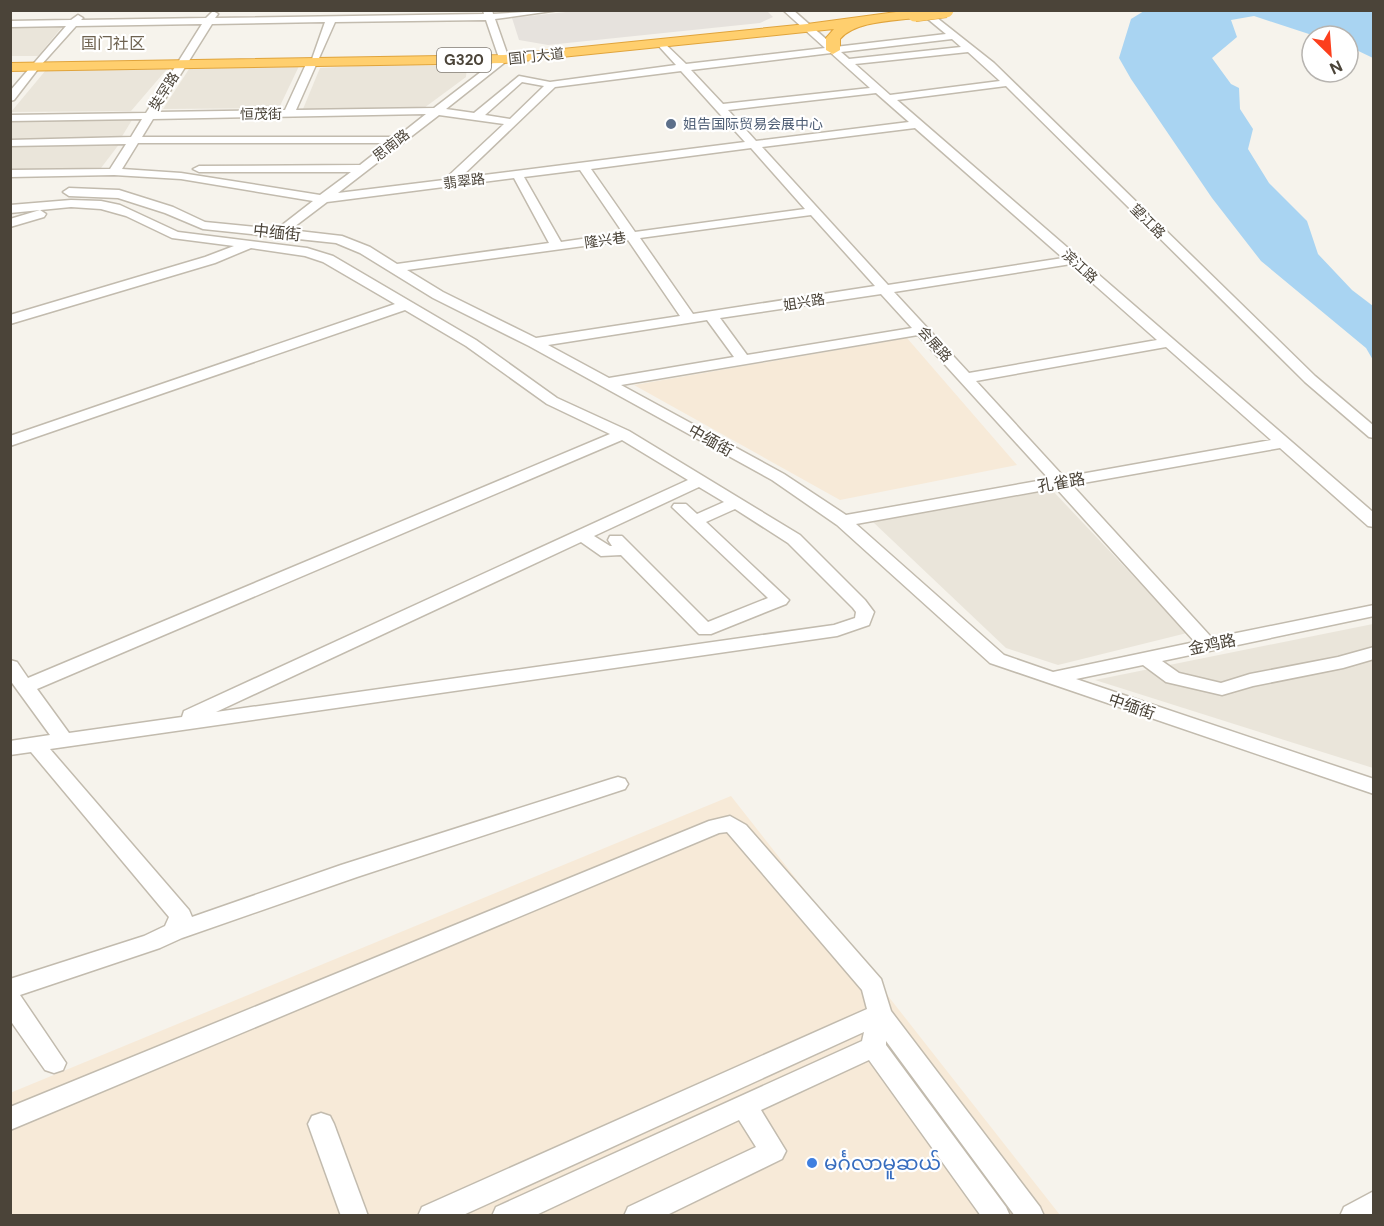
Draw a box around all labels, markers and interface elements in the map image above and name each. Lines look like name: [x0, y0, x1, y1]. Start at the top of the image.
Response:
north arrow: [1300, 24, 1360, 84]
district label: 国门社区: [81, 33, 145, 54]
street label: 国门大道: [507, 44, 565, 68]
road number: G320: [437, 48, 491, 72]
text: N: [1326, 55, 1346, 79]
street label: 奘罕路: [145, 68, 183, 114]
street label: 恒茂街: [240, 105, 282, 123]
place label: 姐告国际贸易会展中心: [683, 115, 823, 133]
marker: 姐告国际贸易会展中心: [664, 117, 678, 131]
street label: 思南路: [369, 125, 413, 165]
street label: 翡翠路: [442, 170, 486, 192]
street label: 望江路: [1127, 200, 1169, 242]
street label: 中缅街: [252, 220, 302, 245]
street label: 隆兴巷: [583, 228, 627, 252]
street label: 滨江路: [1058, 245, 1102, 287]
street label: 姐兴路: [782, 290, 826, 314]
street label: 会展路: [914, 322, 956, 366]
street label: 中缅街: [685, 420, 737, 461]
street label: 孔雀路: [1036, 468, 1087, 497]
street label: 金鸡路: [1186, 629, 1238, 660]
street label: 中缅街: [1106, 689, 1158, 724]
place label: မင်္ဂလာမူဆယ်: [824, 1149, 941, 1180]
marker: မင်္ဂလာမူဆယ်: [805, 1156, 819, 1170]

